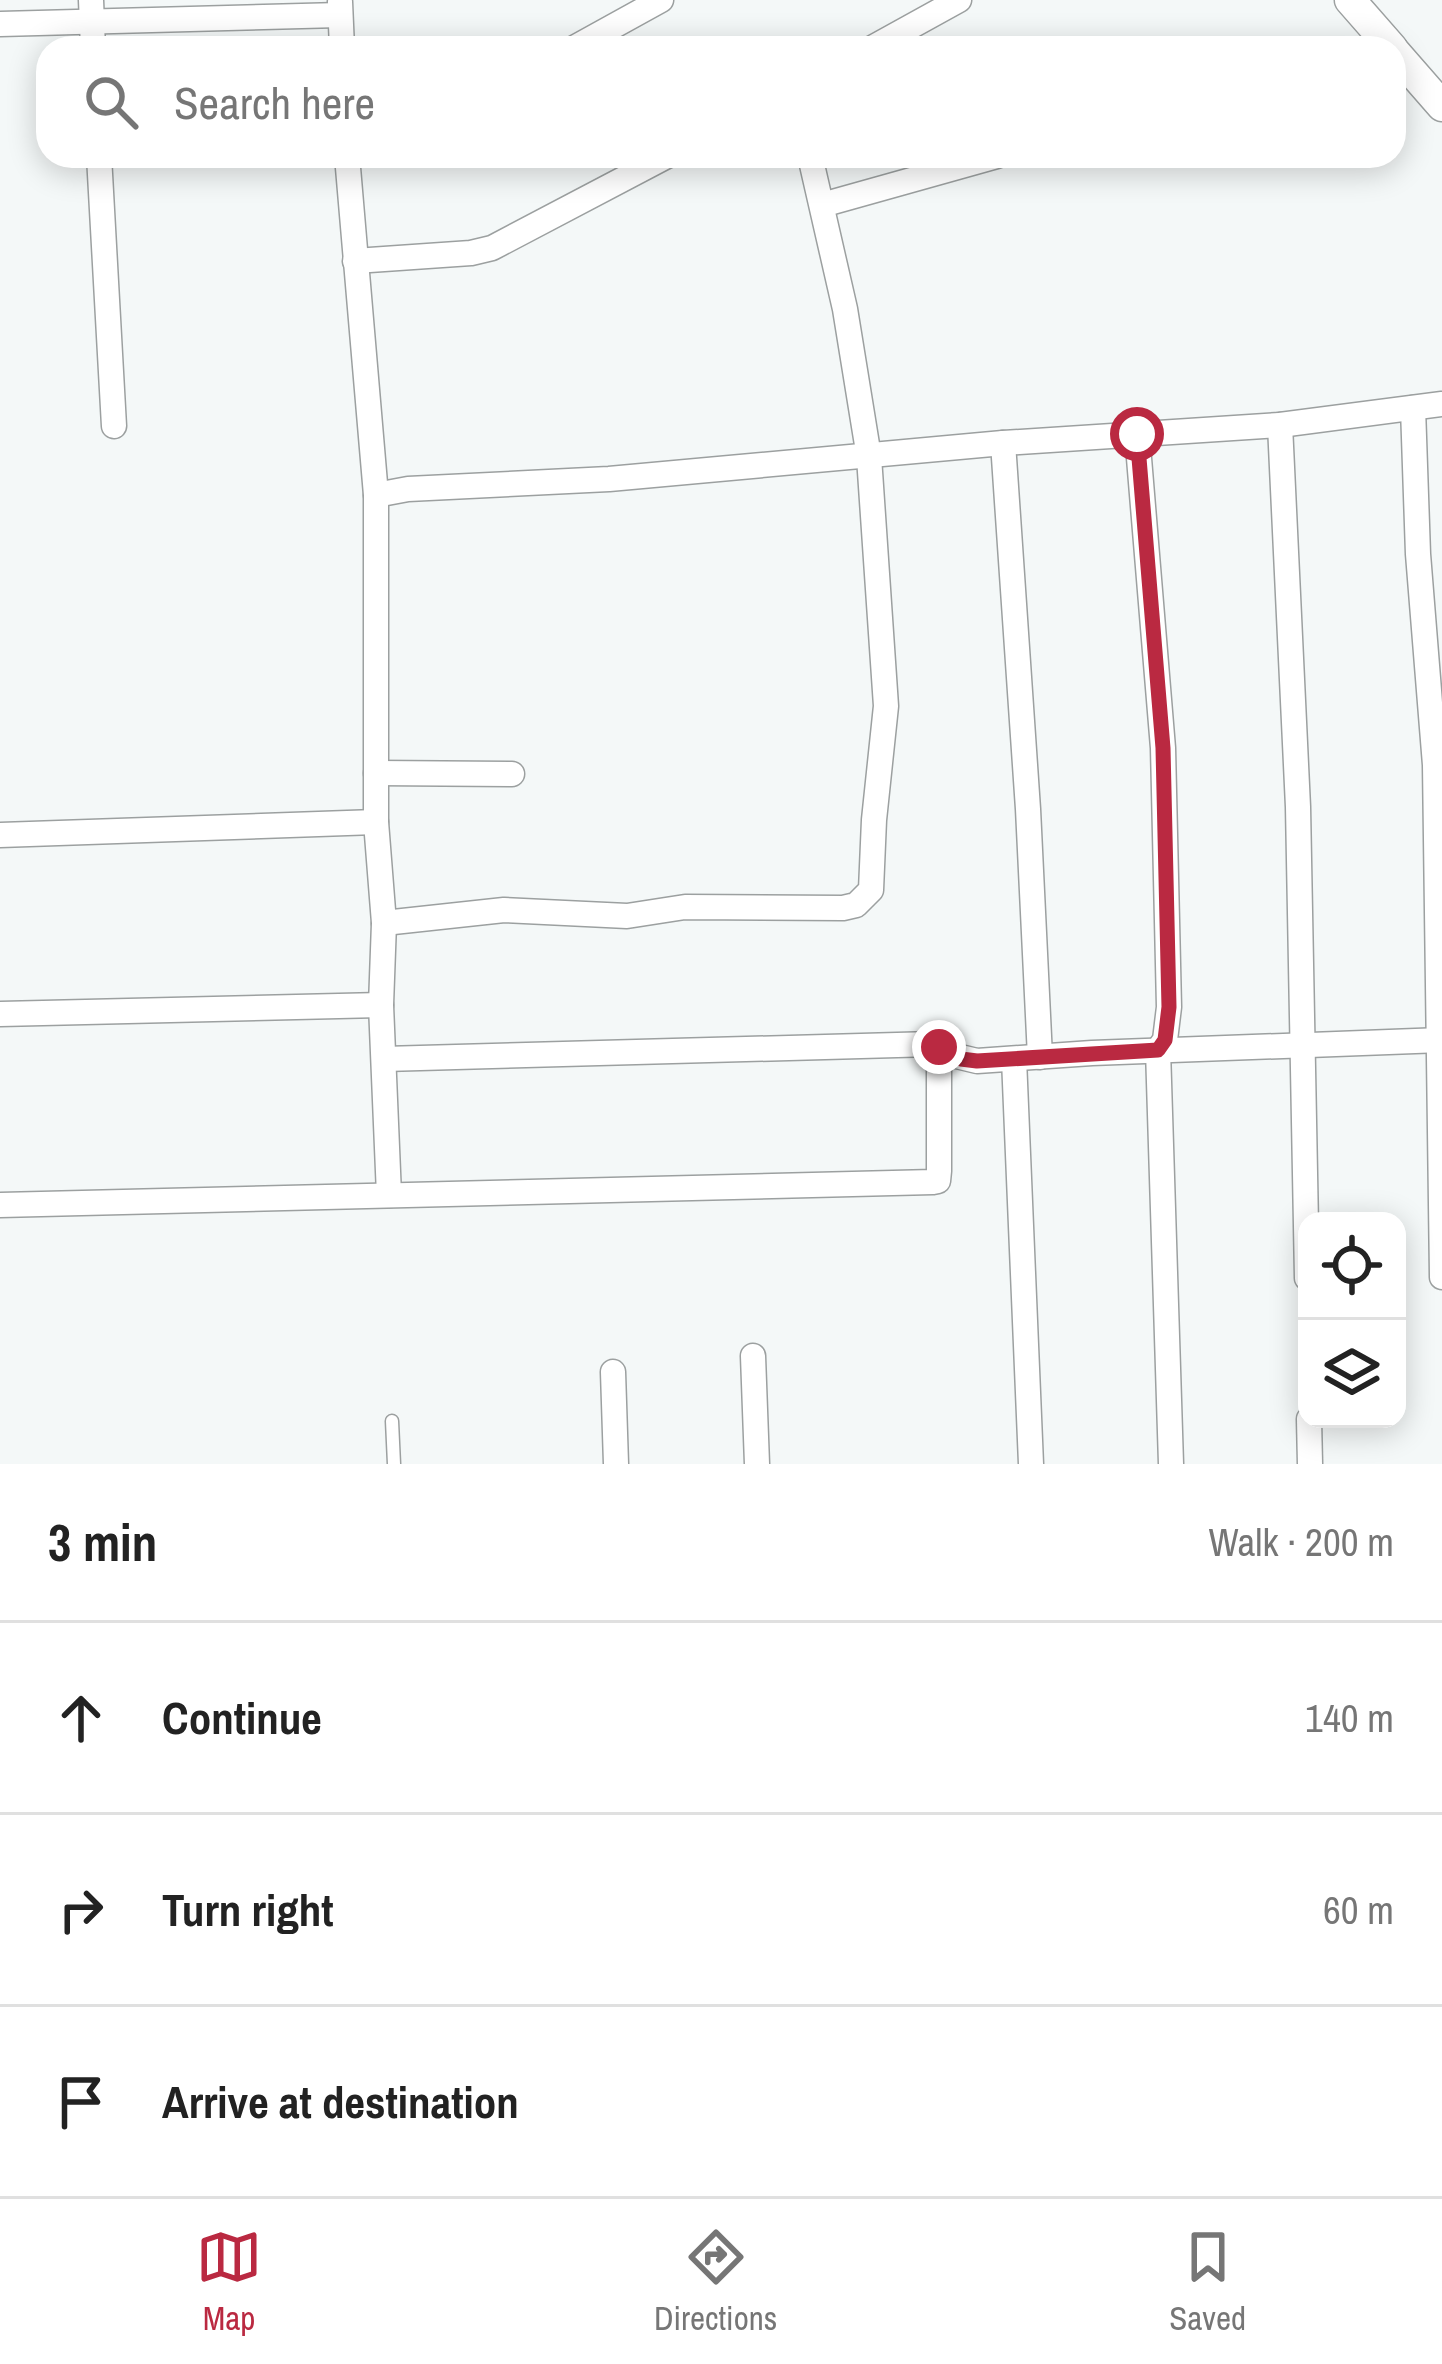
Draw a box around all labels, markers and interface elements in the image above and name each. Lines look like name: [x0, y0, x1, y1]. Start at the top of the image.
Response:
search box: [36, 36, 1406, 168]
icon: search: [78, 69, 144, 135]
text: Search here: [174, 72, 375, 133]
route start: [1110, 407, 1164, 461]
route end: [912, 1020, 966, 1074]
map controls: [1298, 1212, 1406, 1428]
button: locate: [1298, 1212, 1406, 1320]
button: layers: [1298, 1320, 1406, 1428]
text: 3 min: [48, 1508, 157, 1577]
text: Walk · 200 m: [1209, 1516, 1394, 1568]
icon: ahead: [48, 1685, 114, 1751]
text: Continue: [162, 1687, 322, 1748]
text: 140 m: [1305, 1692, 1394, 1744]
icon: right: [48, 1877, 114, 1943]
text: Turn right: [162, 1879, 334, 1940]
text: 60 m: [1323, 1884, 1394, 1936]
icon: arrive: [48, 2069, 114, 2135]
text: Arrive at destination: [162, 2071, 519, 2132]
tab: Map: [196, 2224, 262, 2340]
tab: Directions: [654, 2224, 777, 2340]
tab: Saved: [1169, 2224, 1246, 2340]

